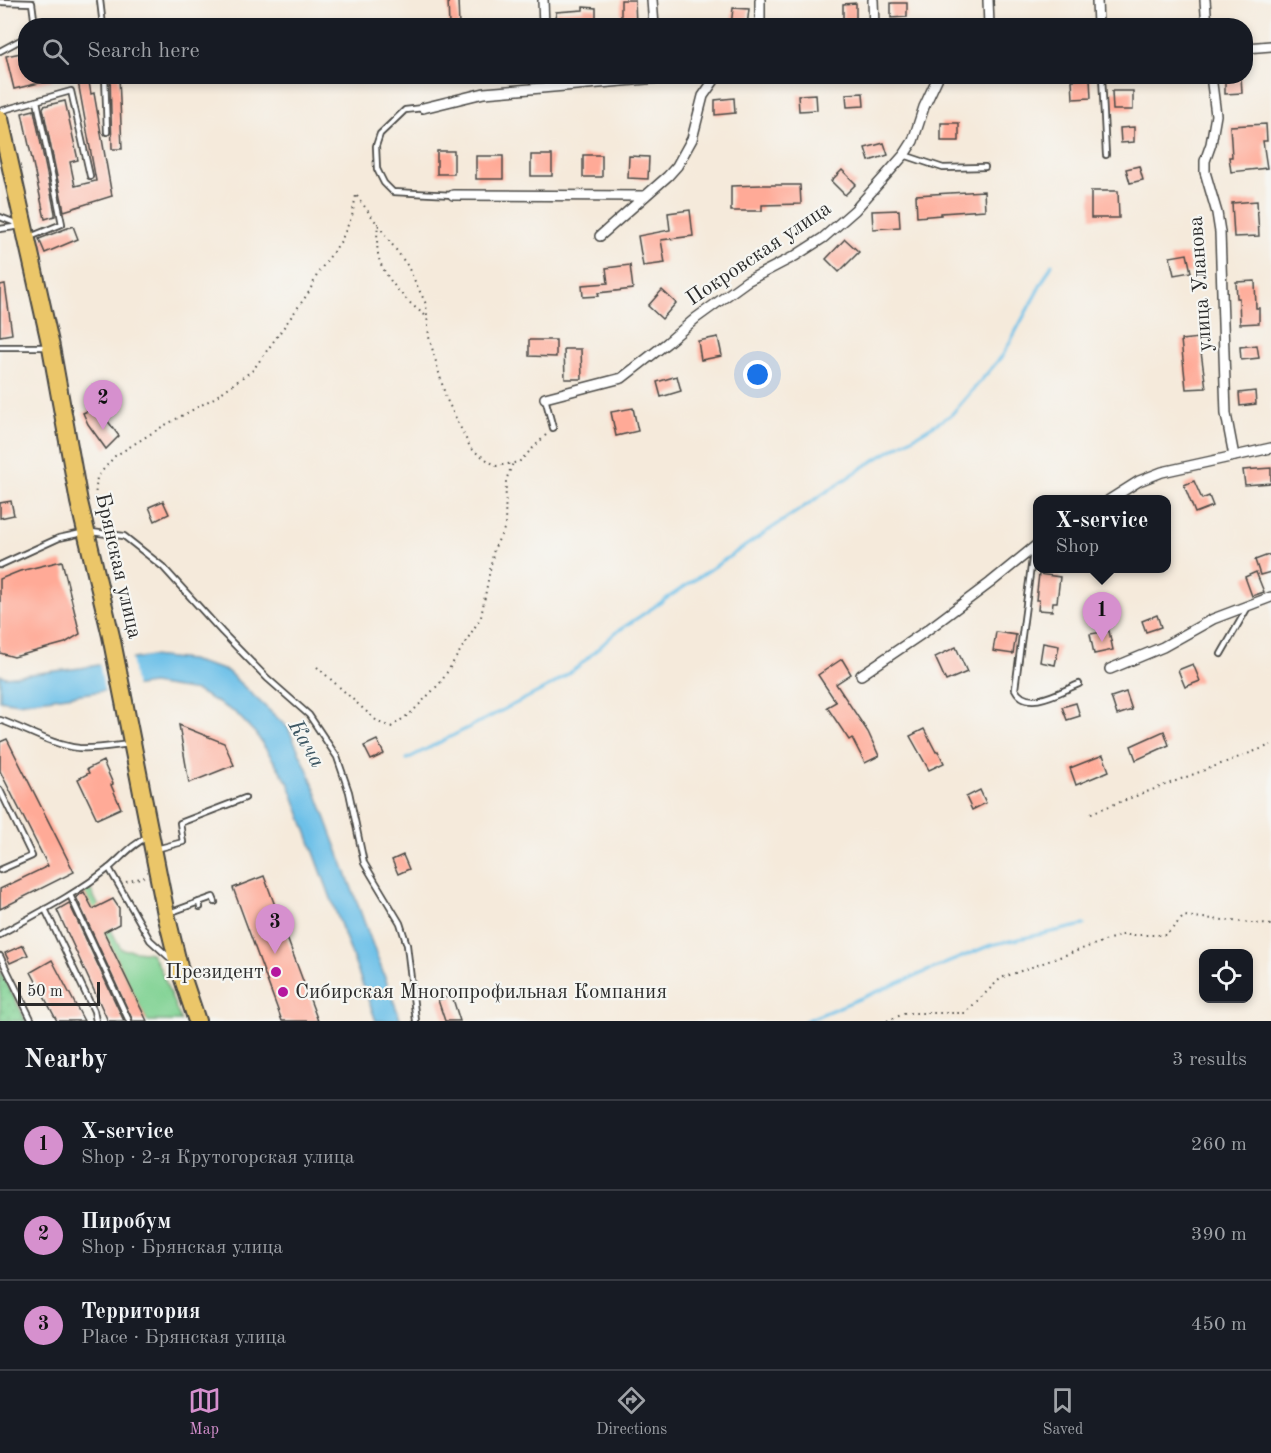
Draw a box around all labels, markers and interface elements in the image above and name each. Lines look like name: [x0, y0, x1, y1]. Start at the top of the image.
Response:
search box: [18, 18, 1253, 84]
icon: search: [39, 35, 72, 68]
text: Search here: [87, 40, 200, 62]
street label: Покровская улица: [683, 198, 835, 310]
street label: улица Уланова: [1186, 215, 1216, 353]
your location: [743, 360, 772, 389]
pin: 2: [84, 380, 122, 430]
street label: Брянская улица: [91, 491, 145, 641]
popup: [1033, 495, 1171, 573]
text: X-service: [1056, 510, 1148, 532]
text: Shop: [1056, 537, 1099, 557]
pin: 1: [1082, 592, 1122, 642]
water label: Кача: [283, 715, 328, 772]
pin: 3: [256, 904, 294, 954]
map controls: [1199, 949, 1253, 1003]
button: locate: [1199, 949, 1253, 1003]
place label: Президент: [165, 962, 264, 983]
marker: Президент: [269, 965, 283, 979]
scale bar: [18, 979, 100, 1006]
place label: Сибирская Многопрофильная Компания: [295, 982, 667, 1003]
text: 50 m: [27, 984, 63, 1000]
marker: Сибирская Многопрофильная Компания: [276, 985, 290, 999]
text: Nearby: [24, 1047, 108, 1073]
text: 3 results: [1172, 1050, 1247, 1070]
text: X-service: [81, 1121, 174, 1143]
text: 1: [38, 1135, 49, 1155]
text: 260 m: [1191, 1135, 1247, 1155]
text: Shop · 2-я Крутогорская улица: [81, 1148, 355, 1168]
text: Пиробум: [81, 1211, 171, 1233]
text: 2: [38, 1225, 49, 1245]
text: 390 m: [1191, 1225, 1247, 1245]
text: Shop · Брянская улица: [81, 1238, 283, 1258]
text: Территория: [81, 1301, 200, 1323]
text: 3: [38, 1315, 49, 1335]
text: 450 m: [1191, 1315, 1247, 1335]
text: Place · Брянская улица: [81, 1328, 286, 1348]
tab: Map: [188, 1384, 221, 1440]
tab: Directions: [596, 1384, 667, 1440]
tab: Saved: [1043, 1384, 1083, 1440]

